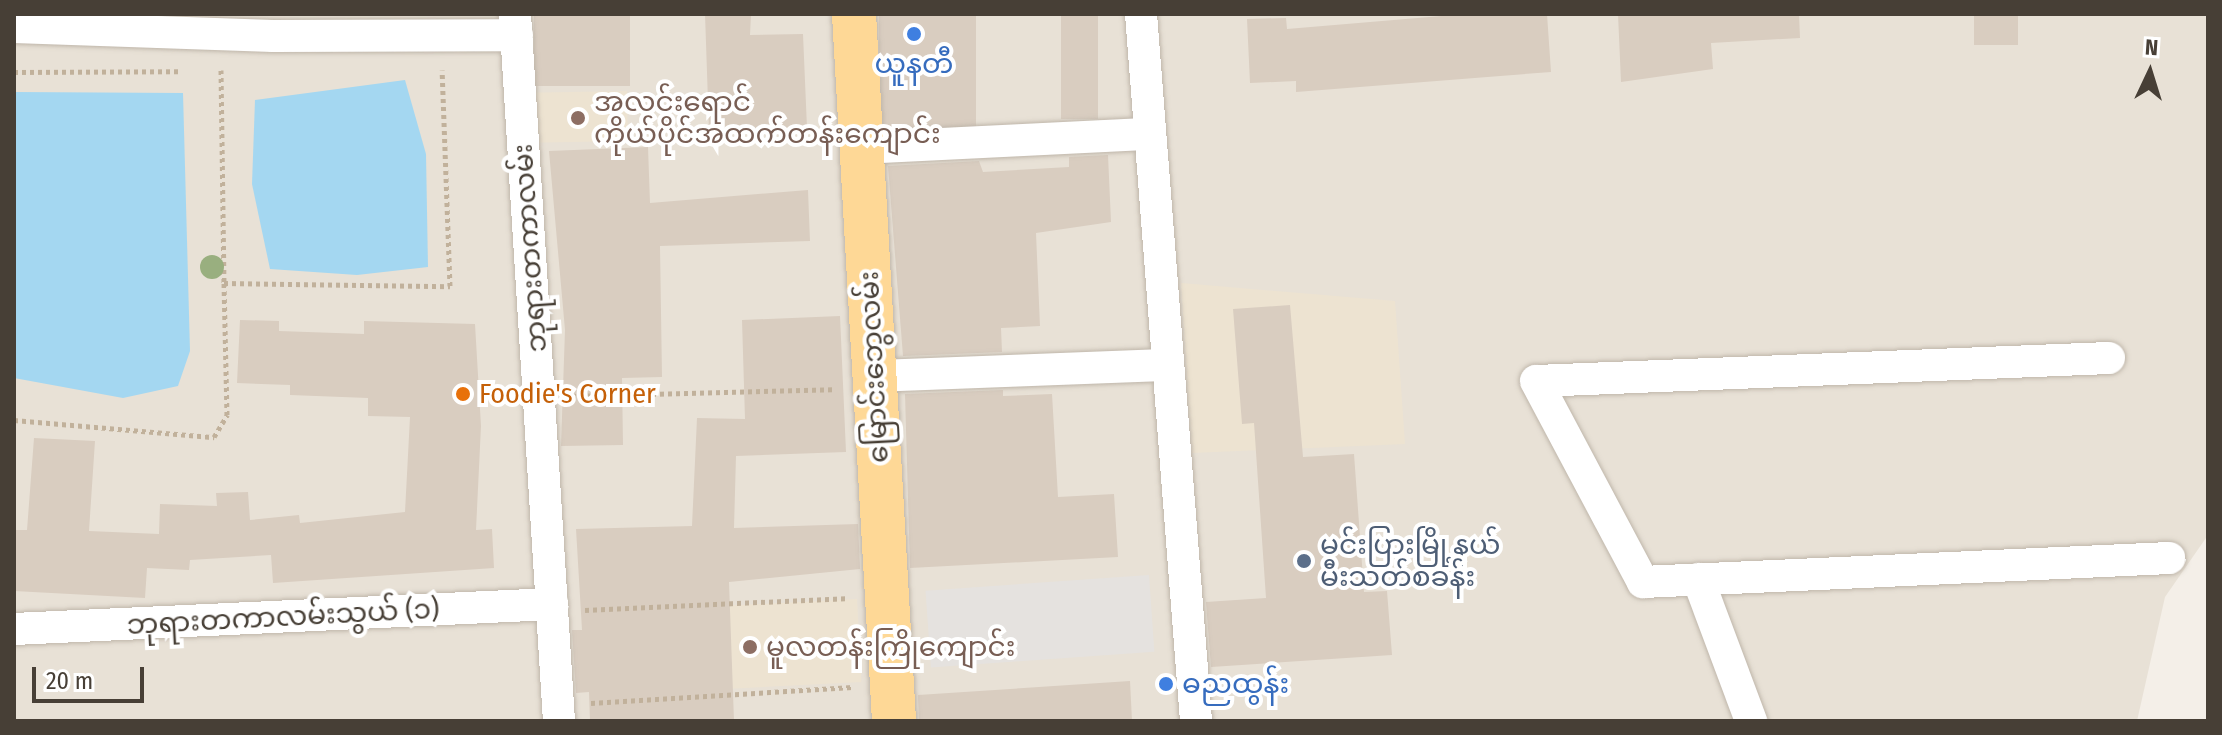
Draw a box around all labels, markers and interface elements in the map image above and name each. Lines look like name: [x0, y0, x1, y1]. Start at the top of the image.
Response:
marker: ယူနတီ: [905, 25, 923, 43]
north arrow: [2110, 32, 2190, 112]
text: N: [2144, 34, 2159, 61]
place label: ယူနတီ: [875, 47, 953, 81]
place label: အလင်းရောင် ကိုယ်ပိုင်အထက်တန်းကျောင်း: [594, 85, 941, 151]
marker: အလင်းရောင် ကိုယ်ပိုင်အထက်တန်းကျောင်း: [569, 109, 587, 127]
street label: ဘုရားတကာလမ်း: [506, 143, 554, 353]
street label: မြောင်းဘွေလမ်း: [852, 270, 896, 464]
place label: Foodie's Corner: [479, 377, 656, 411]
marker: Foodie's Corner: [454, 385, 472, 403]
place label: မင်းပြားမြို့နယ် မီးသတ်စခန်း: [1320, 528, 1501, 594]
marker: မင်းပြားမြို့နယ် မီးသတ်စခန်း: [1295, 552, 1313, 570]
street label: ဘုရားတကာလမ်းသွယ် (၁): [126, 592, 440, 642]
place label: မူလတန်းကြိုကျောင်း: [766, 630, 1015, 664]
marker: မူလတန်းကြိုကျောင်း: [741, 638, 759, 656]
scale bar: [36, 651, 148, 701]
text: 20 m: [46, 667, 93, 695]
place label: ဓညထွန်း: [1182, 667, 1289, 701]
marker: ဓညထွန်း: [1157, 675, 1175, 693]

